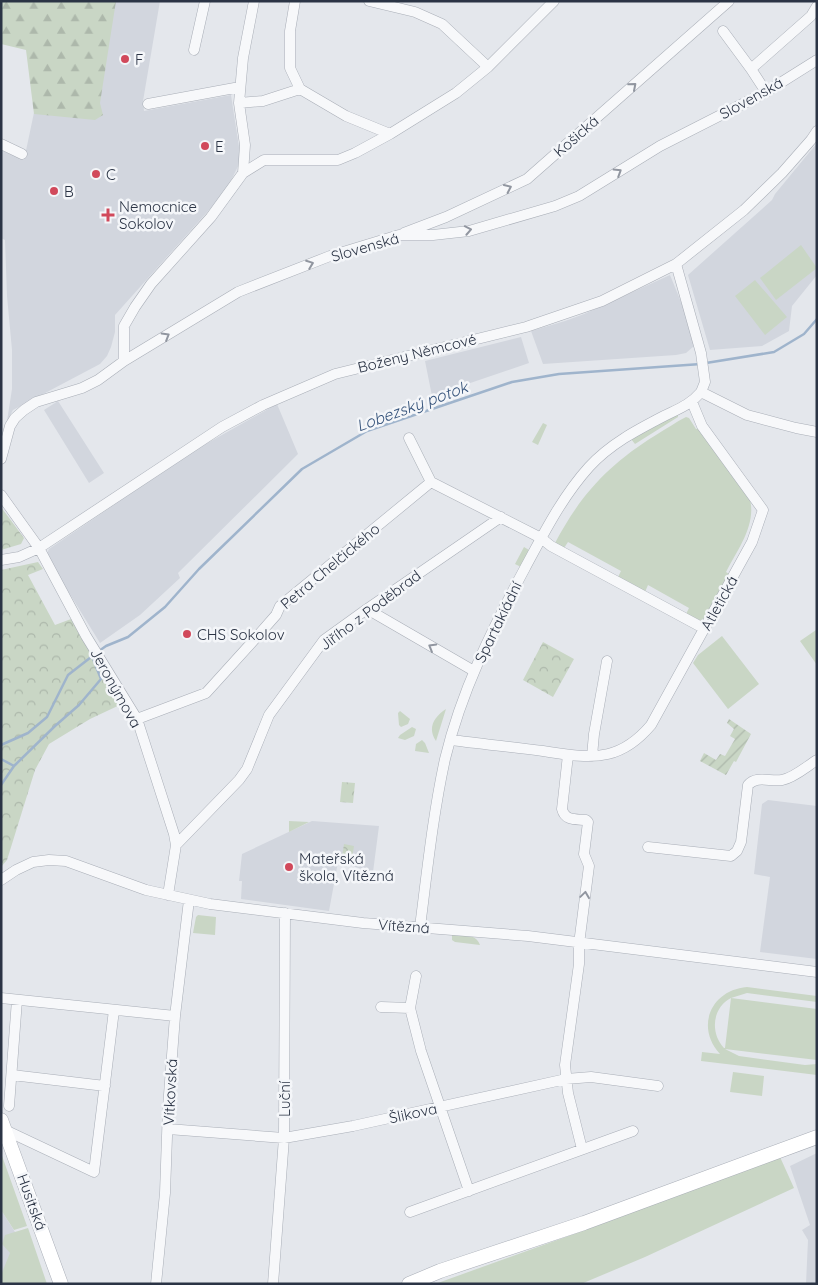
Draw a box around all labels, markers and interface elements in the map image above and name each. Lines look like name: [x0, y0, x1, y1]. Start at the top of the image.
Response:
place label: F: [135, 50, 144, 69]
marker: F: [119, 53, 131, 65]
street label: Slovenská: [716, 73, 786, 123]
one-way arrow: [628, 83, 637, 92]
street label: Košická: [549, 111, 603, 161]
place label: E: [215, 137, 224, 156]
marker: E: [199, 140, 211, 152]
place label: C: [106, 165, 116, 184]
marker: C: [90, 168, 102, 180]
one-way arrow: [613, 168, 622, 178]
place label: B: [64, 182, 74, 201]
one-way arrow: [503, 183, 512, 194]
marker: B: [48, 185, 60, 197]
place label: Nemocnice Sokolov: [119, 197, 197, 233]
marker: Nemocnice Sokolov: [101, 208, 115, 222]
one-way arrow: [463, 226, 472, 236]
street label: Slovenská: [329, 228, 401, 266]
one-way arrow: [305, 260, 314, 270]
street label: Boženy Němcové: [356, 329, 478, 377]
one-way arrow: [160, 333, 169, 343]
water label: Lobezský potok: [354, 376, 472, 435]
street label: Petra Chelčického: [276, 519, 384, 613]
street label: Jiřího z Poděbrad: [316, 566, 424, 654]
street label: Atletická: [696, 572, 742, 634]
street label: Spartakiádní: [470, 578, 526, 666]
place label: CHS Sokolov: [197, 625, 285, 644]
marker: CHS Sokolov: [181, 628, 193, 640]
one-way arrow: [428, 643, 437, 653]
street label: Jeronýmova: [86, 645, 146, 731]
place label: Mateřská škola, Vítězná: [299, 849, 394, 885]
marker: Mateřská škola, Vítězná: [283, 861, 295, 873]
one-way arrow: [580, 891, 590, 900]
street label: Vítězná: [378, 915, 430, 937]
street label: Vítkovská: [159, 1058, 181, 1126]
street label: Luční: [275, 1080, 294, 1117]
street label: Šlikova: [387, 1099, 439, 1127]
street label: Husitská: [13, 1171, 51, 1233]

